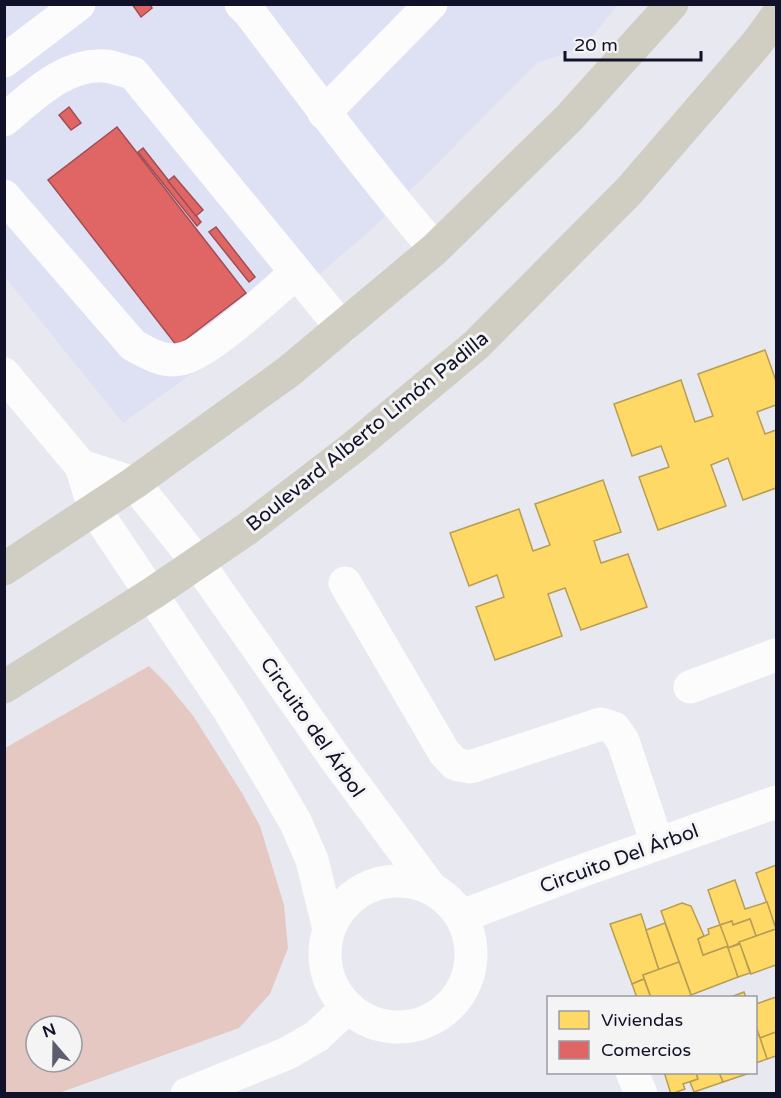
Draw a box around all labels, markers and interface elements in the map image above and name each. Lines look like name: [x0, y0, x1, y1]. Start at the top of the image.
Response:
scale bar: [565, 24, 702, 62]
text: 20 m: [574, 34, 618, 56]
street label: Boulevard Alberto Limón Padilla: [242, 327, 494, 537]
street label: Circuito del Árbol: [255, 652, 370, 802]
street label: Circuito Del Árbol: [536, 818, 702, 899]
legend: [547, 996, 757, 1074]
text: Viviendas: [601, 1009, 683, 1031]
north arrow: [24, 1014, 84, 1074]
text: N: [40, 1019, 59, 1042]
text: Comercios: [601, 1039, 691, 1061]

